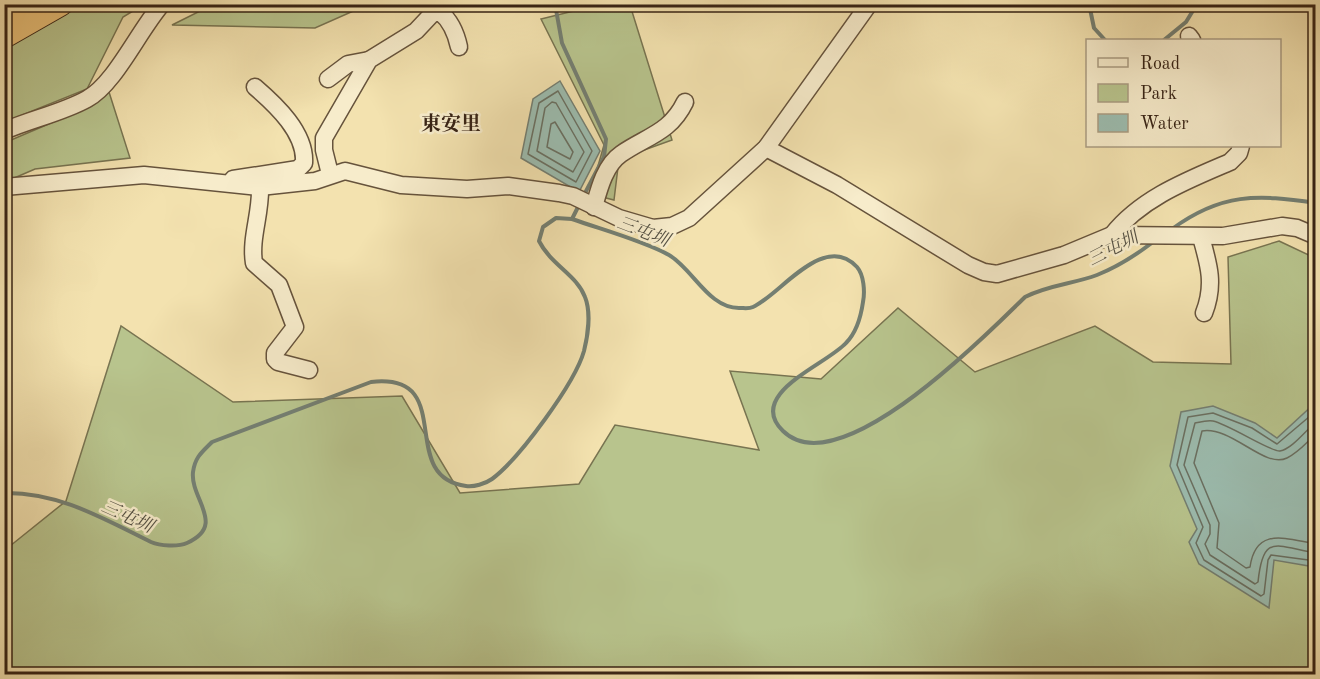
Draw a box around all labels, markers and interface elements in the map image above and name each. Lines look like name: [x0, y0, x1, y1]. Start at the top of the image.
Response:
legend: [1086, 39, 1281, 147]
text: Road: [1140, 55, 1180, 73]
text: Park: [1140, 85, 1177, 103]
district label: 東安里: [421, 112, 481, 135]
text: Water: [1140, 115, 1189, 133]
water label: 三屯圳: [615, 212, 675, 251]
water label: 三屯圳: [1084, 226, 1144, 269]
water label: 三屯圳: [99, 496, 159, 537]

